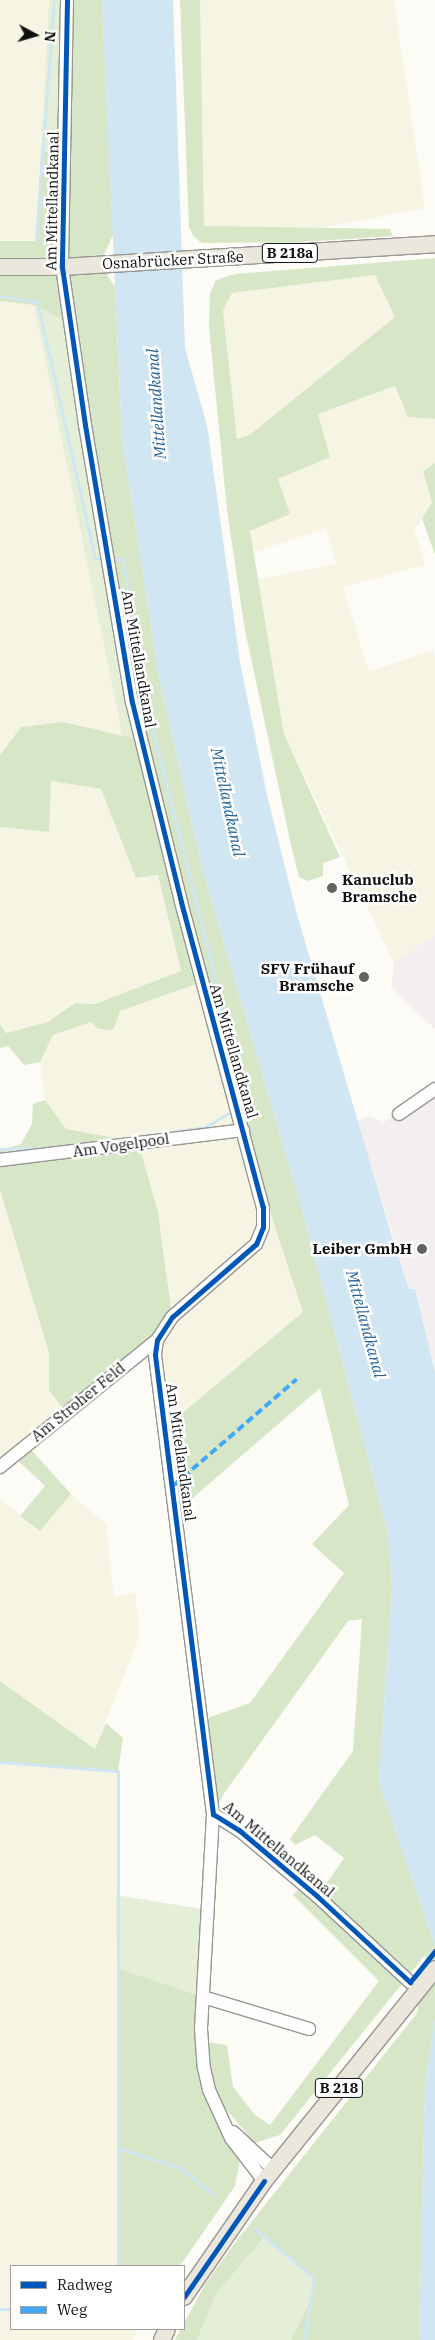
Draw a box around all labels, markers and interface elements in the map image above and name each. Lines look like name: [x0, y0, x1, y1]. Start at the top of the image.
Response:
north arrow: [10, 10, 60, 60]
text: N: [40, 30, 59, 43]
street label: Am Mittellandkanal: [42, 131, 62, 271]
road number: B 218a: [261, 242, 319, 264]
street label: Osnabrücker Straße: [102, 247, 244, 273]
water label: Mittellandkanal: [143, 348, 169, 460]
street label: Am Mittellandkanal: [118, 589, 160, 729]
water label: Mittellandkanal: [207, 746, 249, 858]
place label: Kanuclub Bramsche: [342, 870, 417, 905]
marker: Kanuclub Bramsche: [326, 882, 338, 894]
place label: SFV Frühauf Bramsche: [261, 959, 354, 994]
marker: SFV Frühauf Bramsche: [358, 971, 370, 983]
street label: Am Mittellandkanal: [206, 981, 262, 1121]
street label: Am Vogelpool: [72, 1129, 170, 1161]
place label: Leiber GmbH: [313, 1240, 412, 1258]
marker: Leiber GmbH: [416, 1243, 428, 1255]
water label: Mittellandkanal: [342, 1268, 390, 1380]
street label: Am Stroher Feld: [28, 1359, 128, 1445]
street label: Am Mittellandkanal: [162, 1382, 200, 1522]
street label: Am Mittellandkanal: [220, 1797, 338, 1901]
road number: B 218: [314, 2076, 364, 2100]
legend: [10, 2265, 185, 2330]
text: Radweg: [57, 2275, 112, 2294]
text: Weg: [57, 2300, 87, 2319]

